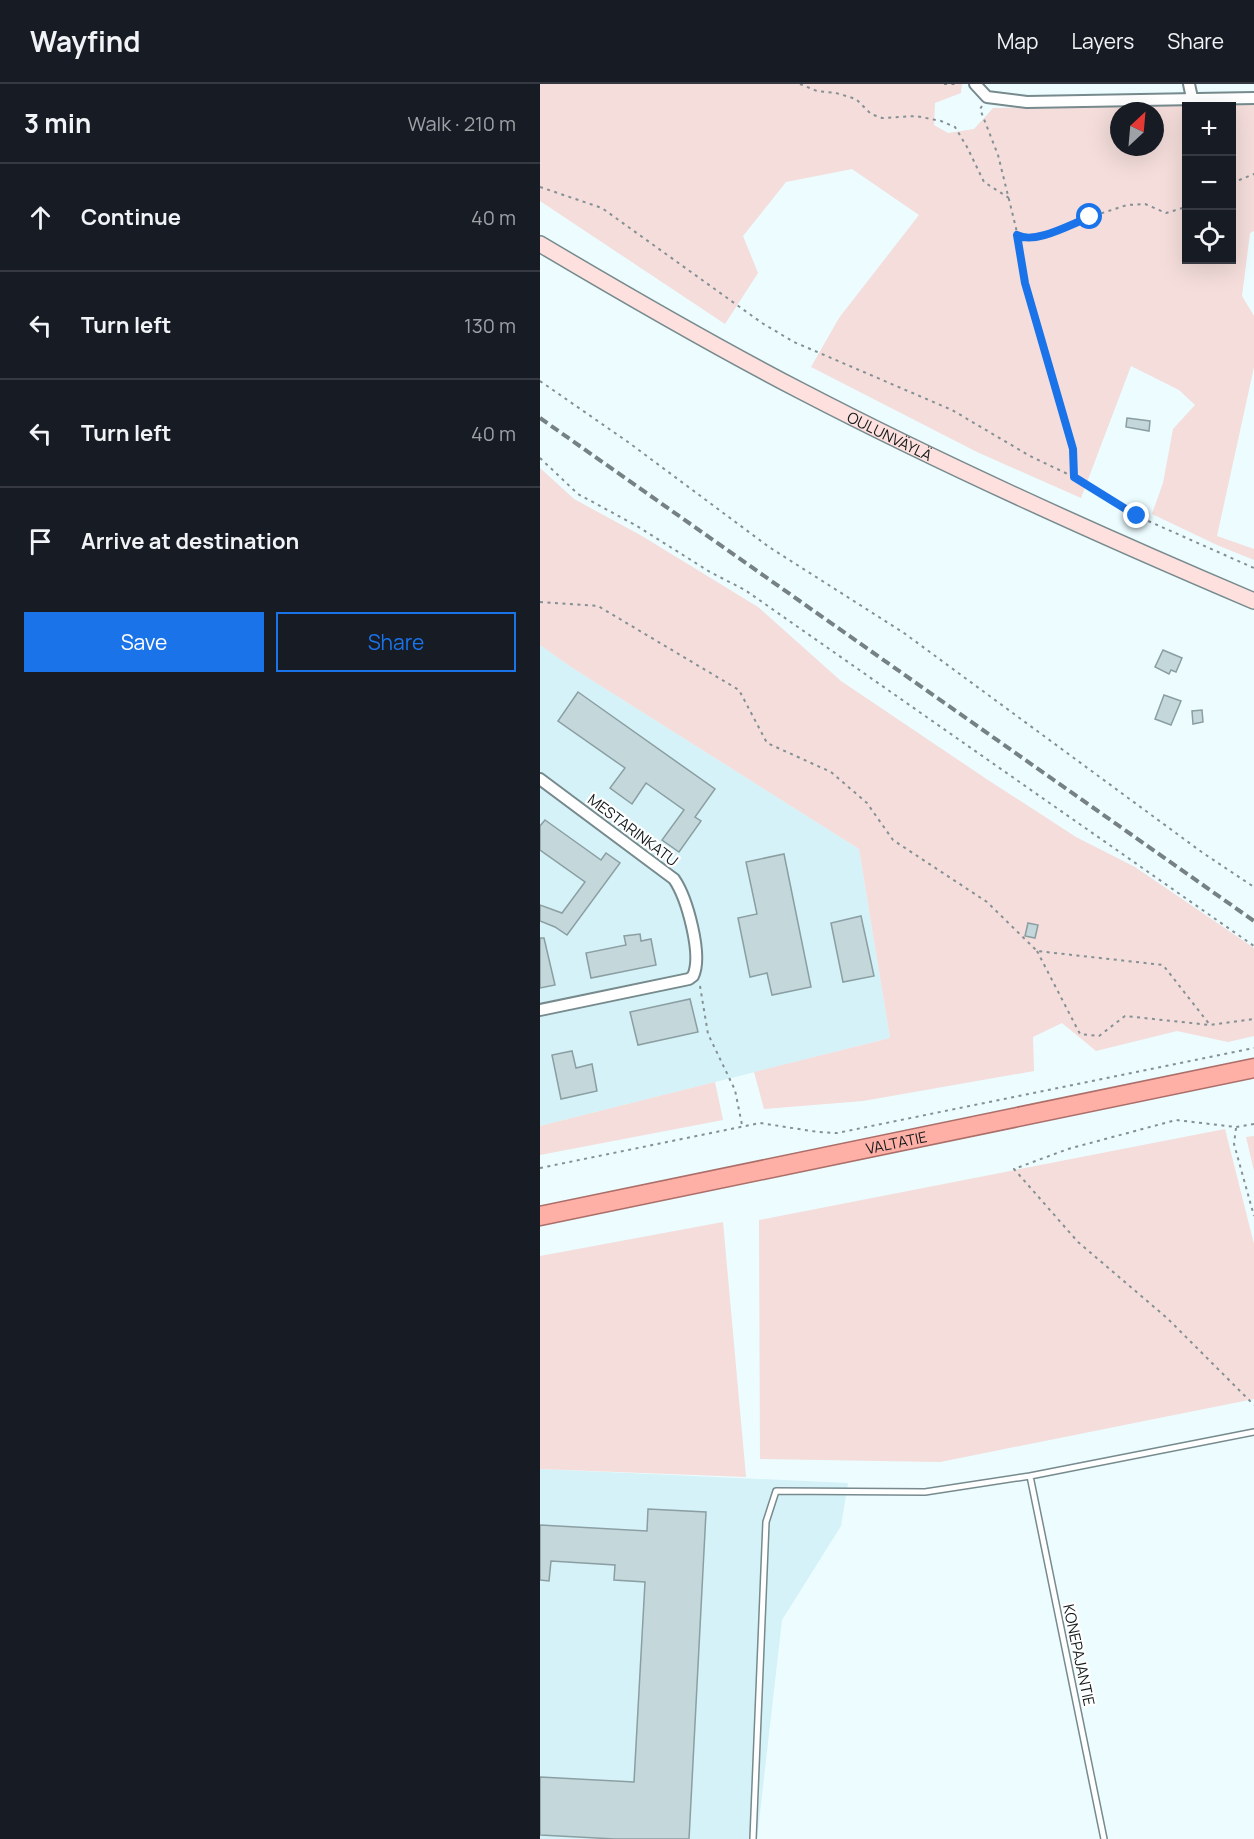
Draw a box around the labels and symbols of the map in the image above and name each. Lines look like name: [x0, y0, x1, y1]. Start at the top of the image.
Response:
north arrow: [1110, 102, 1164, 156]
route start: [1076, 203, 1102, 229]
street label: OULUNVÄYLÄ: [844, 406, 936, 466]
route end: [1123, 502, 1149, 528]
street label: MESTARINKATU: [583, 789, 683, 871]
street label: VALTATIE: [864, 1126, 929, 1159]
street label: KONEPAJANTIE: [1058, 1602, 1100, 1708]

